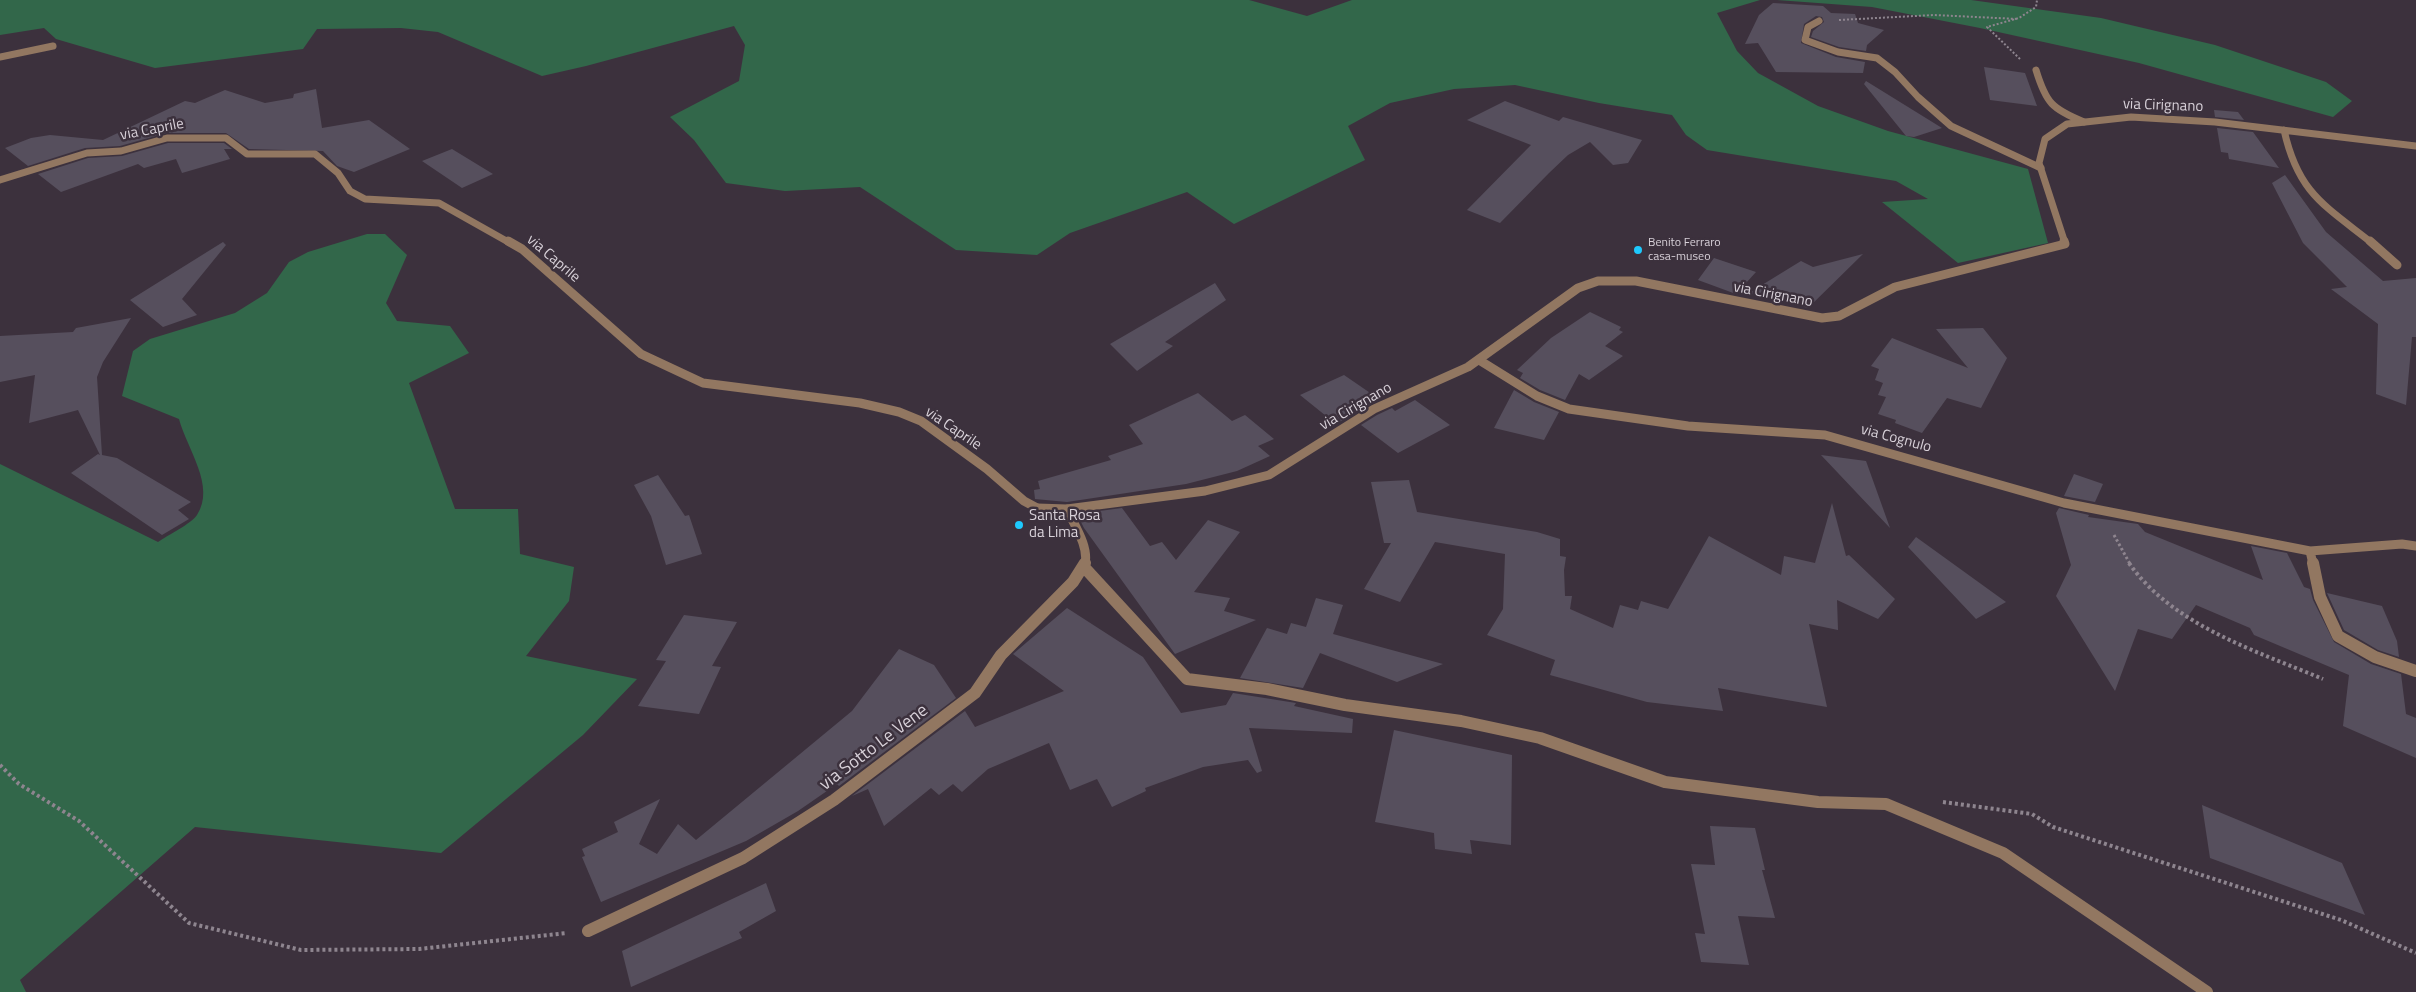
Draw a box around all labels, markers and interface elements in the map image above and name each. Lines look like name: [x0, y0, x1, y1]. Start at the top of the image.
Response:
street label: via Cirignano: [2122, 96, 2204, 116]
street label: via Caprile: [119, 115, 185, 145]
street label: via Caprile: [523, 231, 583, 287]
place label: Benito Ferraro casa-museo: [1648, 236, 1721, 264]
marker: Benito Ferraro casa-museo: [1632, 244, 1644, 256]
street label: via Cirignano: [1732, 278, 1814, 312]
street label: via Cirignano: [1317, 379, 1395, 435]
street label: via Caprile: [921, 404, 985, 454]
street label: via Cognulo: [1859, 421, 1933, 457]
place label: Santa Rosa da Lima: [1029, 507, 1100, 542]
marker: Santa Rosa da Lima: [1013, 519, 1025, 531]
street label: via Sotto Le Vene: [816, 700, 932, 796]

